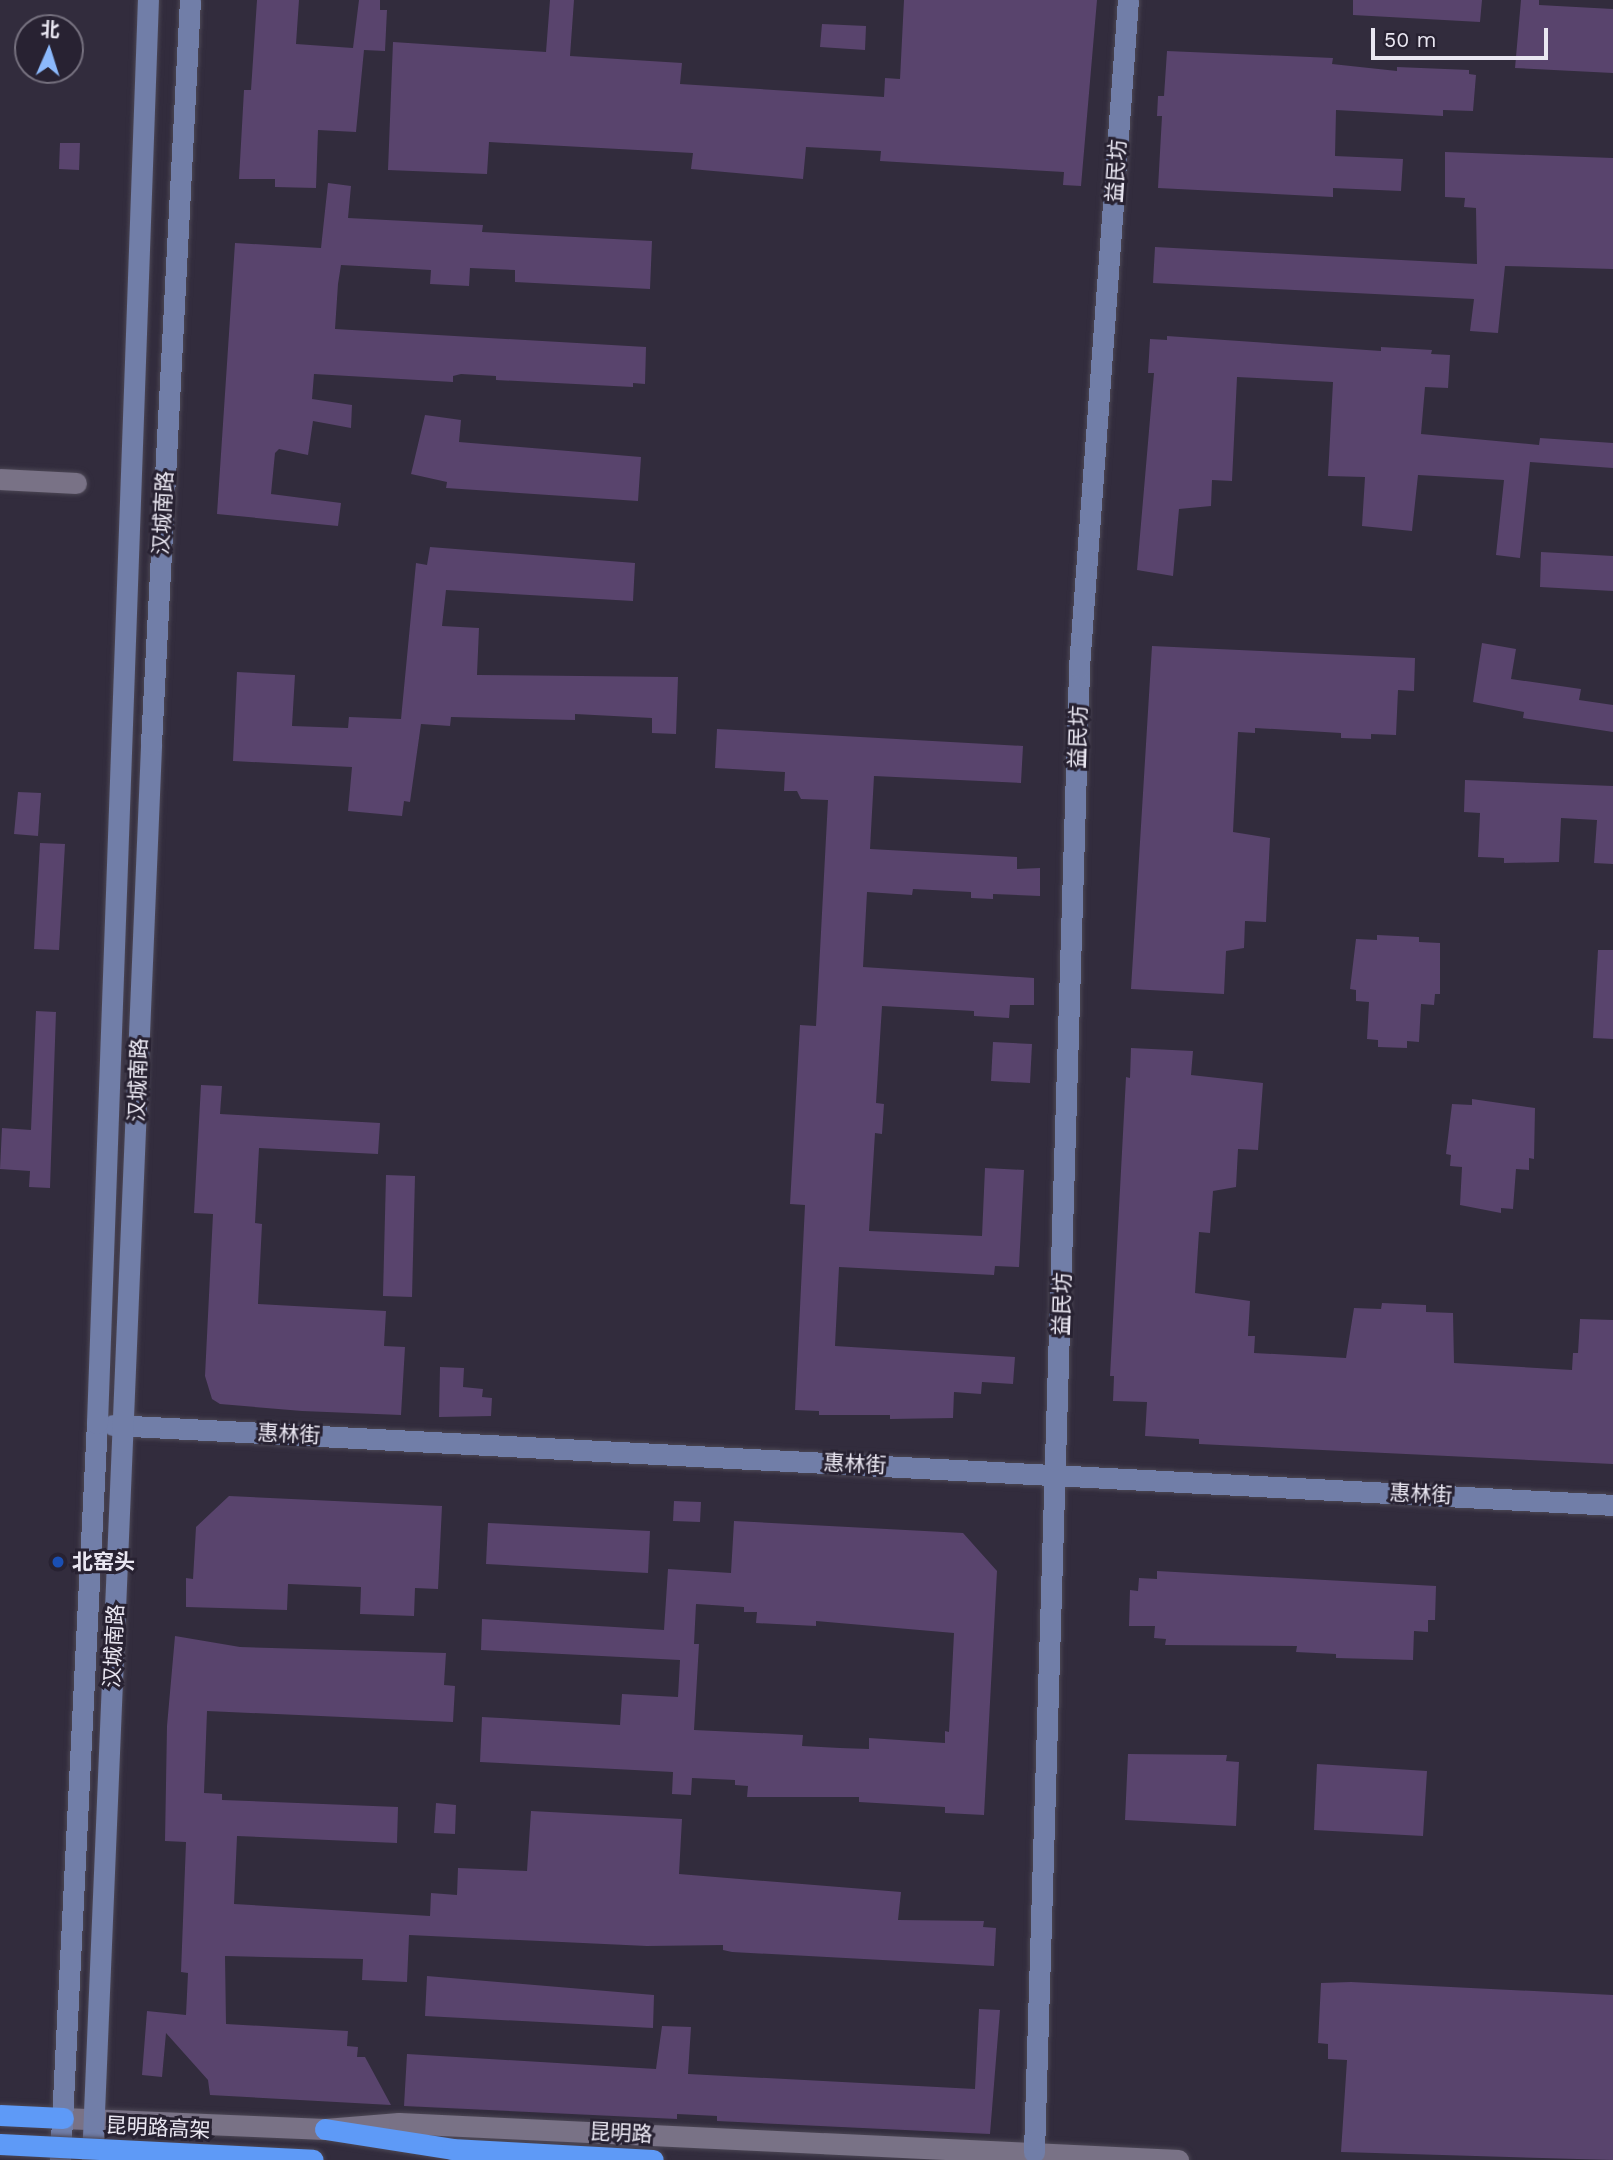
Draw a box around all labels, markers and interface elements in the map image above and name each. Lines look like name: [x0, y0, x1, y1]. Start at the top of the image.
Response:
north arrow: [14, 14, 84, 84]
scale bar: [1375, 14, 1552, 58]
text: 北: [40, 18, 60, 42]
text: 50 m: [1384, 27, 1436, 52]
street label: 益民坊: [1101, 139, 1131, 203]
street label: 汉城南路: [148, 470, 178, 556]
street label: 益民坊: [1064, 705, 1092, 769]
street label: 汉城南路: [124, 1038, 152, 1122]
street label: 益民坊: [1048, 1272, 1076, 1336]
street label: 惠林街: [257, 1420, 321, 1448]
street label: 惠林街: [823, 1450, 887, 1478]
street label: 惠林街: [1389, 1480, 1453, 1508]
place label: 北窑头: [72, 1549, 135, 1575]
marker: 北窑头: [50, 1554, 66, 1570]
street label: 汉城南路: [99, 1603, 129, 1689]
street label: 昆明路高架: [105, 2113, 211, 2143]
street label: 昆明路: [589, 2119, 653, 2147]

